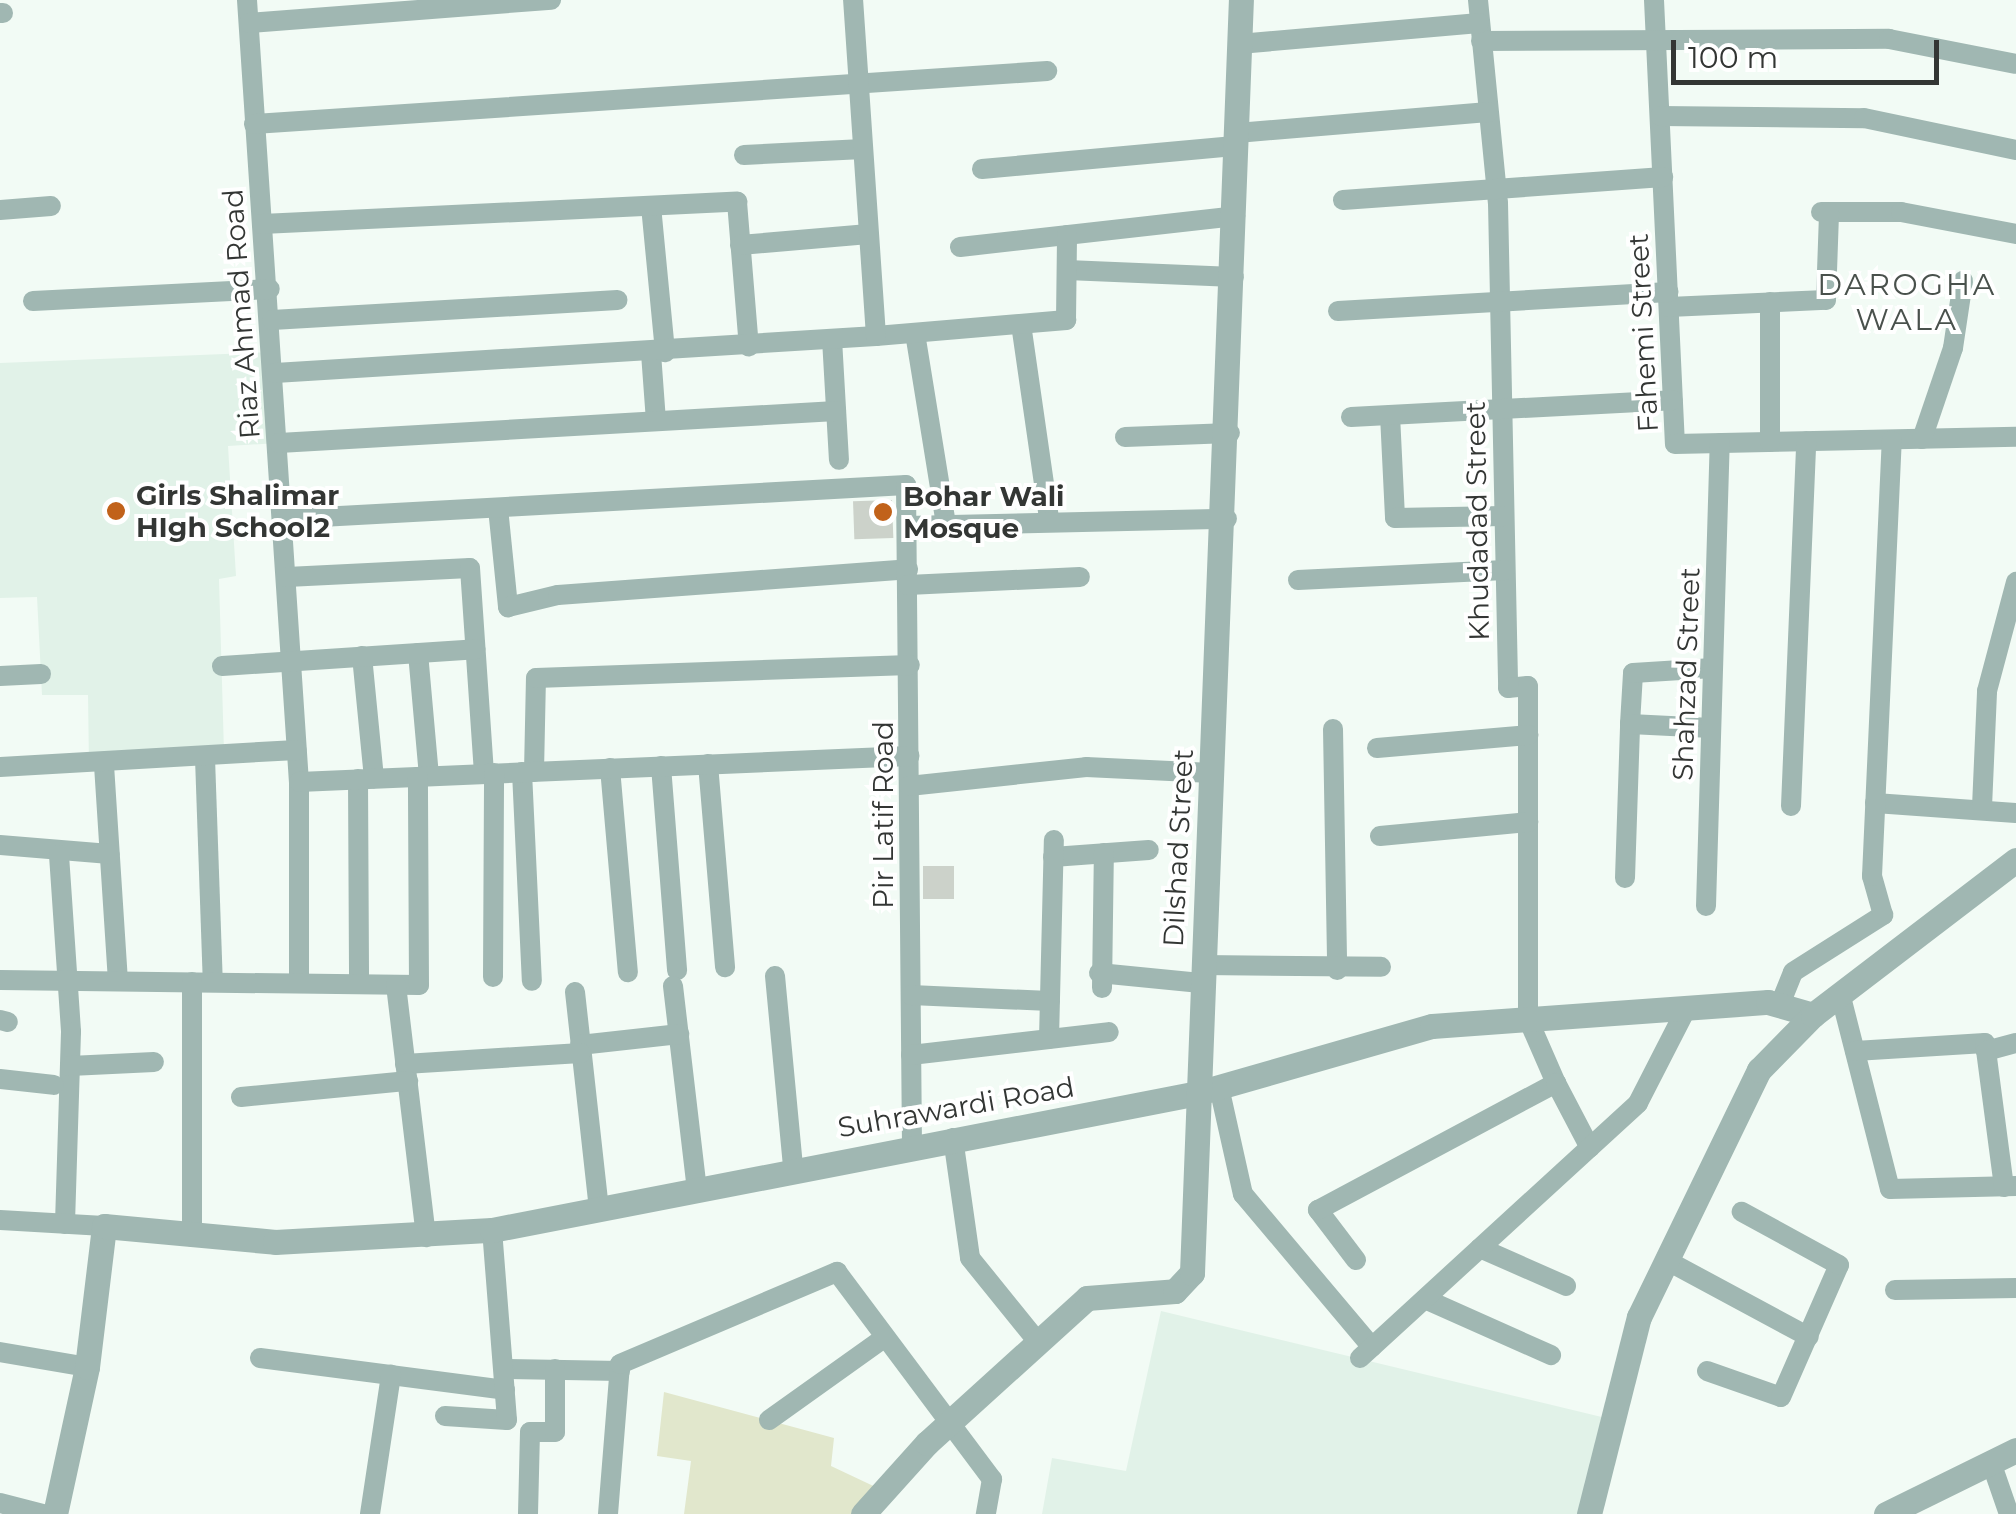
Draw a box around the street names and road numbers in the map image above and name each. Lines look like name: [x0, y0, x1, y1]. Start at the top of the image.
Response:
street label: Riaz Ahmad Road: [215, 188, 267, 440]
street label: Fahemi Street: [1621, 233, 1665, 433]
street label: Khudadad Street: [1458, 401, 1496, 641]
street label: Shahzad Street: [1665, 567, 1707, 781]
street label: Pir Latif Road: [866, 721, 900, 909]
street label: Dilshad Street: [1156, 748, 1200, 948]
street label: Suhrawardi Road: [835, 1070, 1077, 1144]

